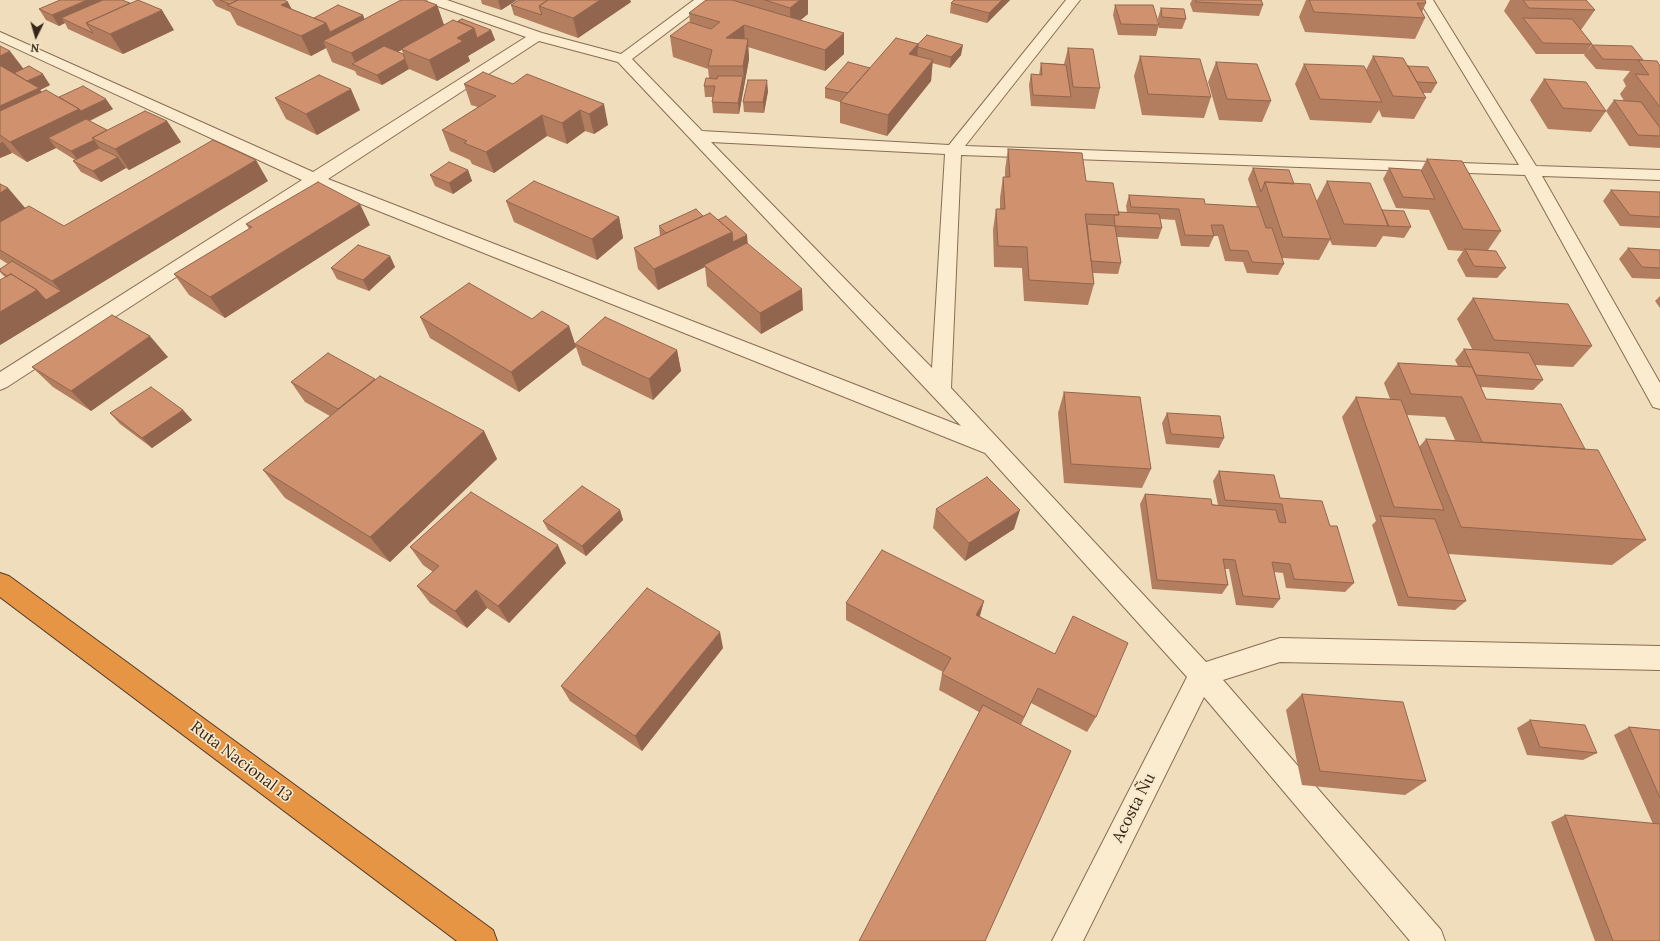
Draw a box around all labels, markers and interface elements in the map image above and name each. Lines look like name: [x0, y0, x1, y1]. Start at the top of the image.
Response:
north arrow: [16, 16, 56, 56]
text: N: [30, 41, 40, 55]
street label: Ruta Nacional 13: [186, 718, 296, 806]
street label: Acosta Ñu: [1108, 770, 1160, 846]

